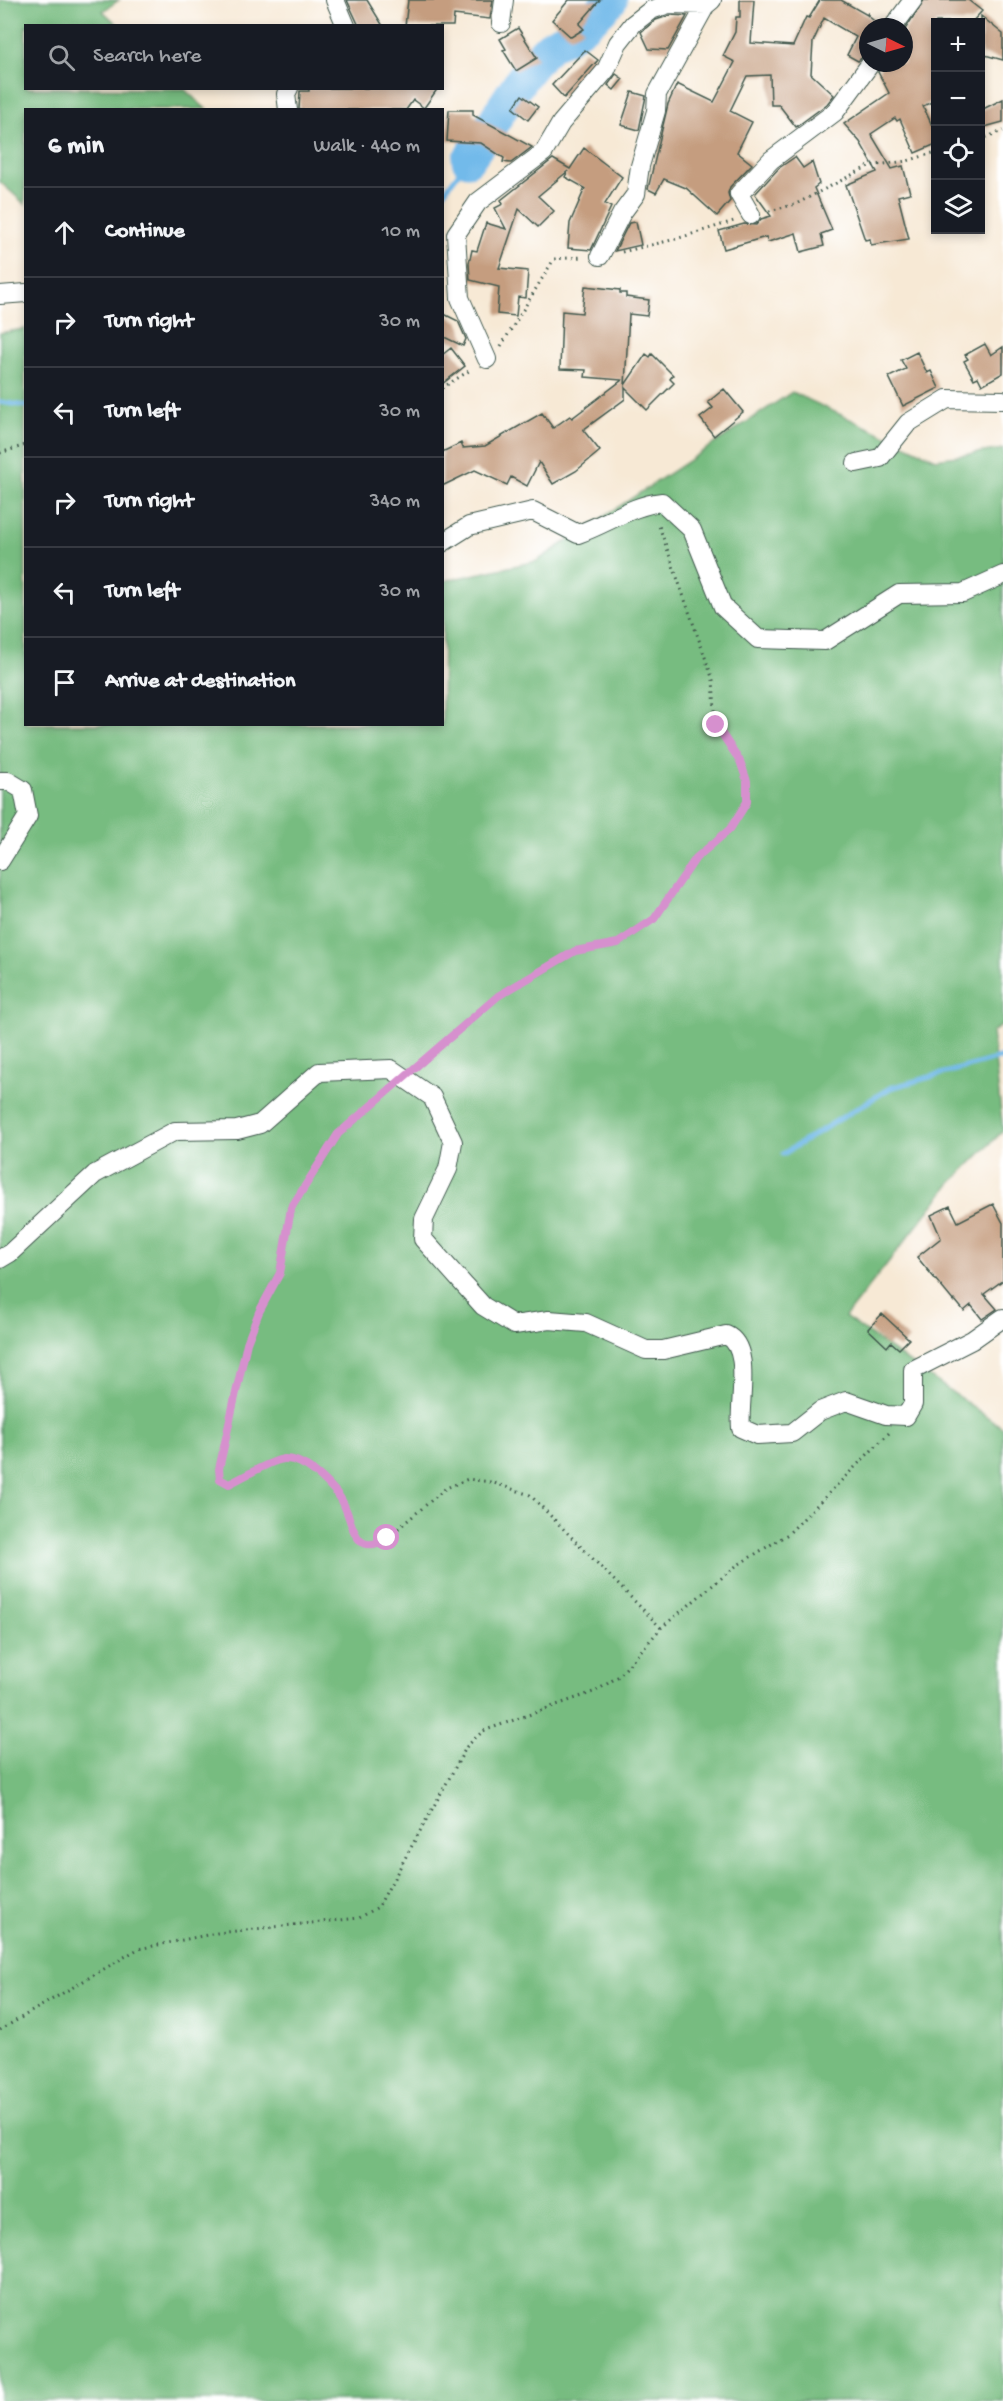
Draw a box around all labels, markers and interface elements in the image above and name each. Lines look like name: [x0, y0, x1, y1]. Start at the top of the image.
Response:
north arrow: [859, 18, 913, 72]
map controls: [931, 18, 985, 234]
button: +: [931, 18, 985, 72]
search box: [24, 24, 444, 90]
icon: search: [45, 41, 78, 74]
text: Search here: [93, 44, 201, 70]
button: −: [931, 72, 985, 126]
button: locate: [931, 126, 985, 180]
text: 6 min: [48, 132, 104, 163]
text: Walk · 440 m: [314, 136, 420, 159]
button: layers: [931, 180, 985, 234]
icon: ahead: [48, 216, 81, 249]
text: Continue: [105, 219, 185, 245]
text: 10 m: [382, 221, 420, 244]
icon: right: [48, 306, 81, 339]
text: Turn right: [105, 309, 193, 335]
text: 30 m: [379, 311, 420, 334]
icon: left: [48, 396, 81, 429]
text: Turn left: [105, 399, 179, 425]
text: 30 m: [379, 401, 420, 424]
icon: right: [48, 486, 81, 519]
text: Turn right: [105, 489, 193, 515]
text: 340 m: [370, 491, 420, 514]
icon: left: [48, 576, 81, 609]
text: Turn left: [105, 579, 179, 605]
text: 30 m: [379, 581, 420, 604]
icon: arrive: [48, 666, 81, 699]
text: Arrive at destination: [105, 669, 295, 695]
route end: [702, 711, 728, 737]
route start: [373, 1524, 399, 1550]

